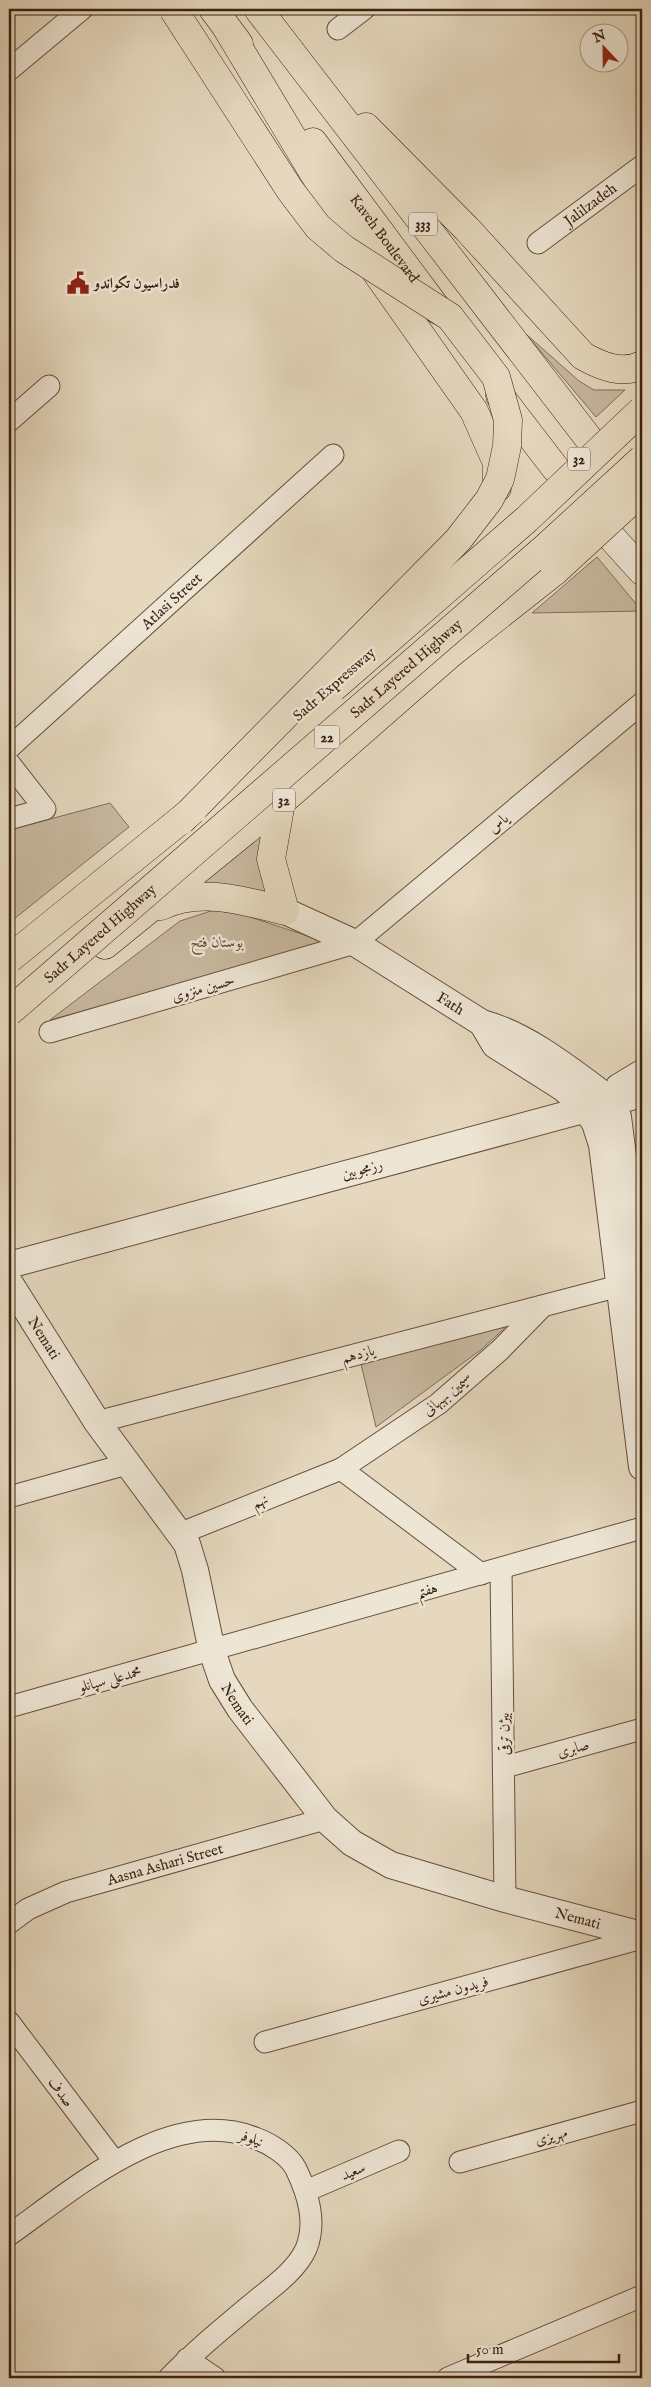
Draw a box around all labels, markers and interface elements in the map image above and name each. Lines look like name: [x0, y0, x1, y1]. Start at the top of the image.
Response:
north arrow: [578, 22, 628, 72]
text: N: [590, 26, 608, 48]
street label: Jalilzadeh: [559, 179, 621, 232]
street label: Kaveh Boulevard: [345, 191, 424, 287]
road number: 333: [409, 212, 437, 235]
public building icon: فدراسیون تکواندو: [65, 270, 91, 296]
place label: فدراسیون تکواندو: [92, 274, 180, 293]
road number: 32: [568, 448, 590, 470]
street label: Atlasi Street: [137, 569, 206, 635]
street label: Sadr Layered Highway: [346, 615, 467, 722]
street label: Sadr Expressway: [289, 643, 380, 725]
road number: 22: [314, 726, 340, 749]
road number: 32: [273, 788, 295, 812]
street label: یاس: [484, 809, 513, 837]
street label: Sadr Layered Highway: [40, 880, 160, 988]
park label: بوستان فتح: [190, 933, 244, 956]
street label: حسین منزوی: [169, 970, 237, 1007]
street label: Fath: [433, 988, 468, 1019]
street label: رزمجوبین: [340, 1155, 385, 1184]
street label: Nemati: [23, 1313, 64, 1363]
street label: یازدهم: [339, 1341, 379, 1372]
street label: سیمین بهبهانی: [419, 1369, 476, 1420]
street label: نهم: [249, 1490, 273, 1517]
street label: هفتم: [414, 1578, 441, 1607]
street label: محمدعلی سپانلو: [75, 1662, 144, 1698]
street label: Nemati: [216, 1680, 258, 1729]
street label: بیژن ترقی: [495, 1712, 514, 1756]
street label: صابری: [555, 1735, 591, 1762]
street label: Aasna Ashari Street: [104, 1839, 225, 1890]
street label: Nemati: [553, 1904, 603, 1934]
street label: فریدون مشیری: [416, 1972, 491, 2009]
street label: صدف: [43, 2074, 78, 2111]
street label: مهریزی: [533, 2123, 570, 2150]
street label: نیلوفر: [234, 2125, 266, 2151]
street label: سعید: [338, 2158, 368, 2185]
scale bar: [468, 2332, 620, 2364]
text: 50 m: [476, 2340, 504, 2359]

